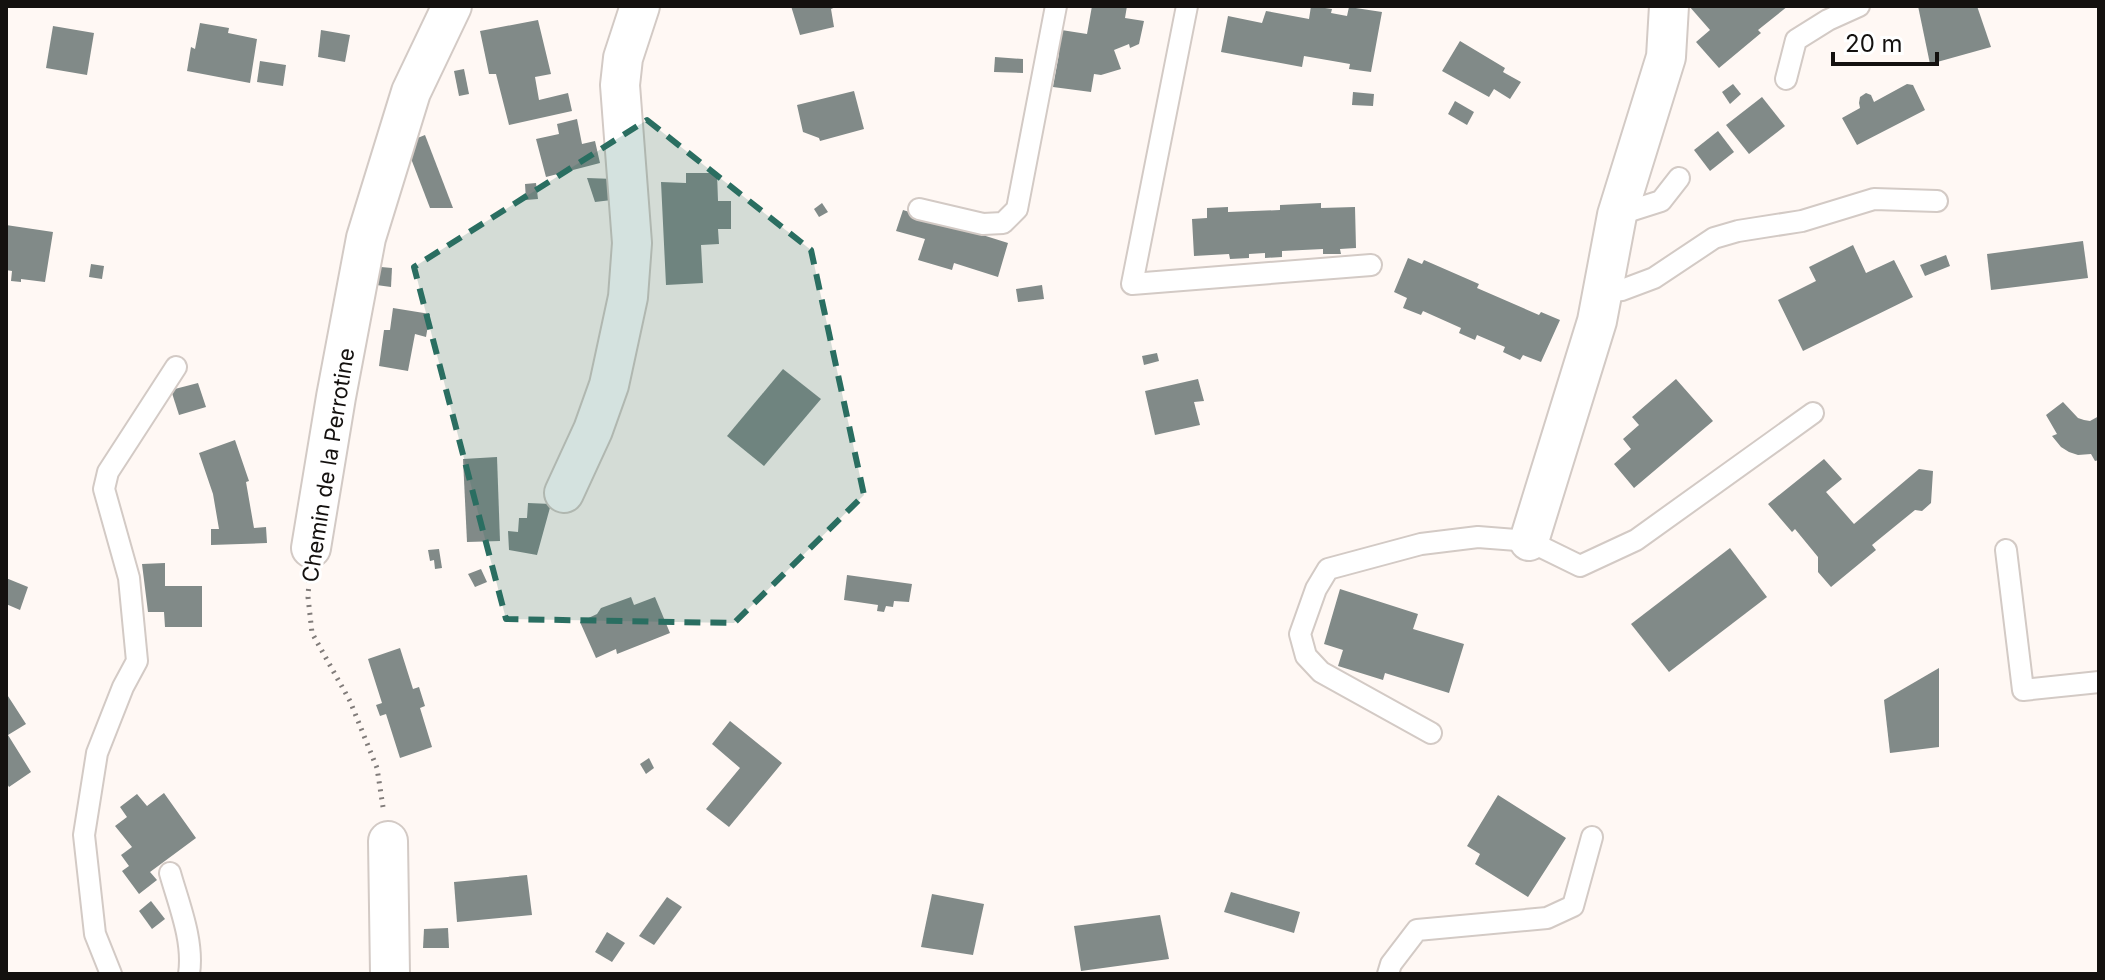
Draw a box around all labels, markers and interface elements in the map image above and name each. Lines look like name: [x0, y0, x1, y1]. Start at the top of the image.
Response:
scale bar: [1833, 16, 1937, 66]
text: 20 m: [1845, 29, 1903, 58]
street label: Chemin de la Perrotine: [297, 346, 359, 584]

